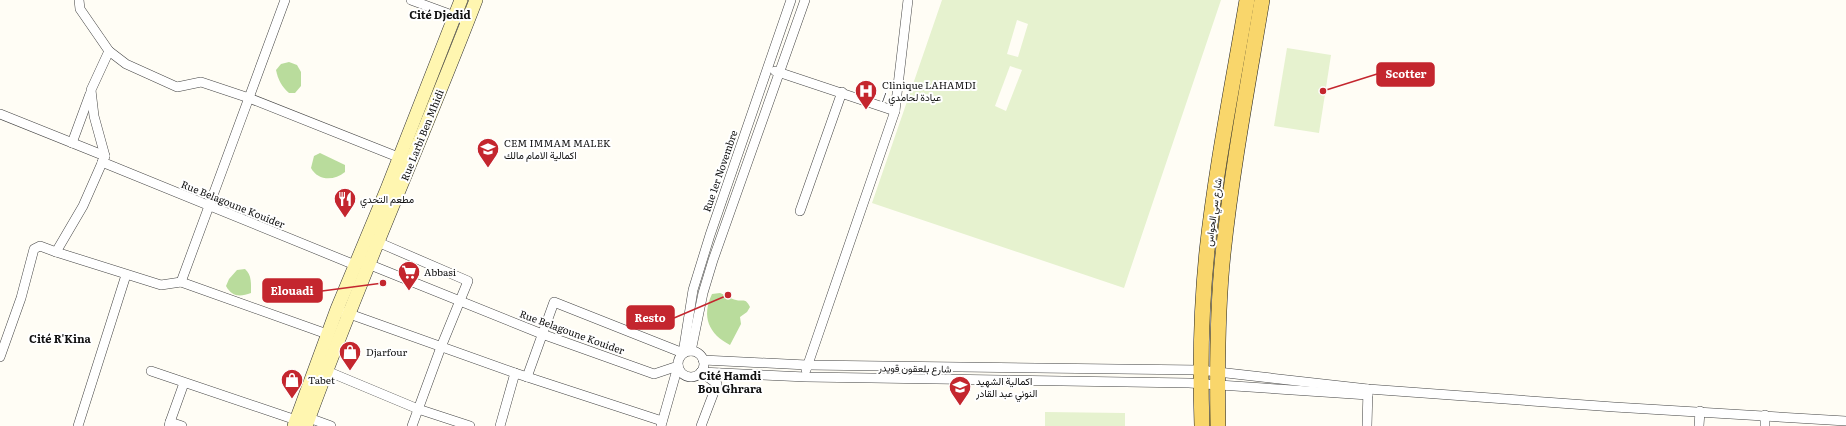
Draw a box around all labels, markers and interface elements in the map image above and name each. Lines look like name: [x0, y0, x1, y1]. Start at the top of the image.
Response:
district label: Cité Djedid: [409, 6, 471, 22]
callout: Scotter: [1377, 63, 1434, 86]
text: Scotter: [1386, 65, 1427, 81]
place label: Clinique LAHAMDI / عيادة لحامدي: [882, 77, 976, 106]
hospital icon: Clinique LAHAMDI / عيادة لحامدي: [853, 78, 879, 111]
street label: Rue Larbi Ben Mhidi: [396, 86, 447, 183]
street label: Rue 1er Novembre: [698, 128, 741, 214]
place label: CEM IMMAM MALEK اكمالية الامام مالك: [504, 135, 611, 162]
school or university icon: CEM IMMAM MALEK اكمالية الامام مالك: [475, 136, 501, 169]
street label: Rue Belagoune Kouider: [179, 176, 288, 231]
street label: شارع سي الحواس: [1200, 177, 1227, 247]
restaurant icon: مطعم التحدي: [332, 186, 358, 219]
place label: مطعم التحدي: [360, 191, 414, 208]
supermarket icon: Abbasi: [396, 259, 422, 292]
place label: Abbasi: [424, 264, 457, 279]
callout: Elouadi: [263, 279, 322, 302]
text: Elouadi: [271, 282, 313, 298]
street label: Rue Belagoune Kouider: [518, 306, 627, 358]
callout: Resto: [627, 306, 674, 329]
text: Resto: [634, 309, 666, 325]
district label: Cité R'Kina: [29, 330, 92, 346]
shop icon: Djarfour: [337, 339, 363, 372]
place label: Djarfour: [366, 344, 408, 359]
street label: شارع بلعقون قويدر: [877, 359, 952, 376]
shop icon: Tabet: [279, 367, 305, 400]
district label: Cité Hamdi Bou Ghrara: [698, 367, 763, 396]
place label: Tabet: [308, 372, 335, 387]
place label: اكمالية الشهيد النوني عبد القادر: [975, 373, 1037, 402]
school or university icon: اكمالية الشهيد النوني عبد القادر: [947, 374, 973, 407]

